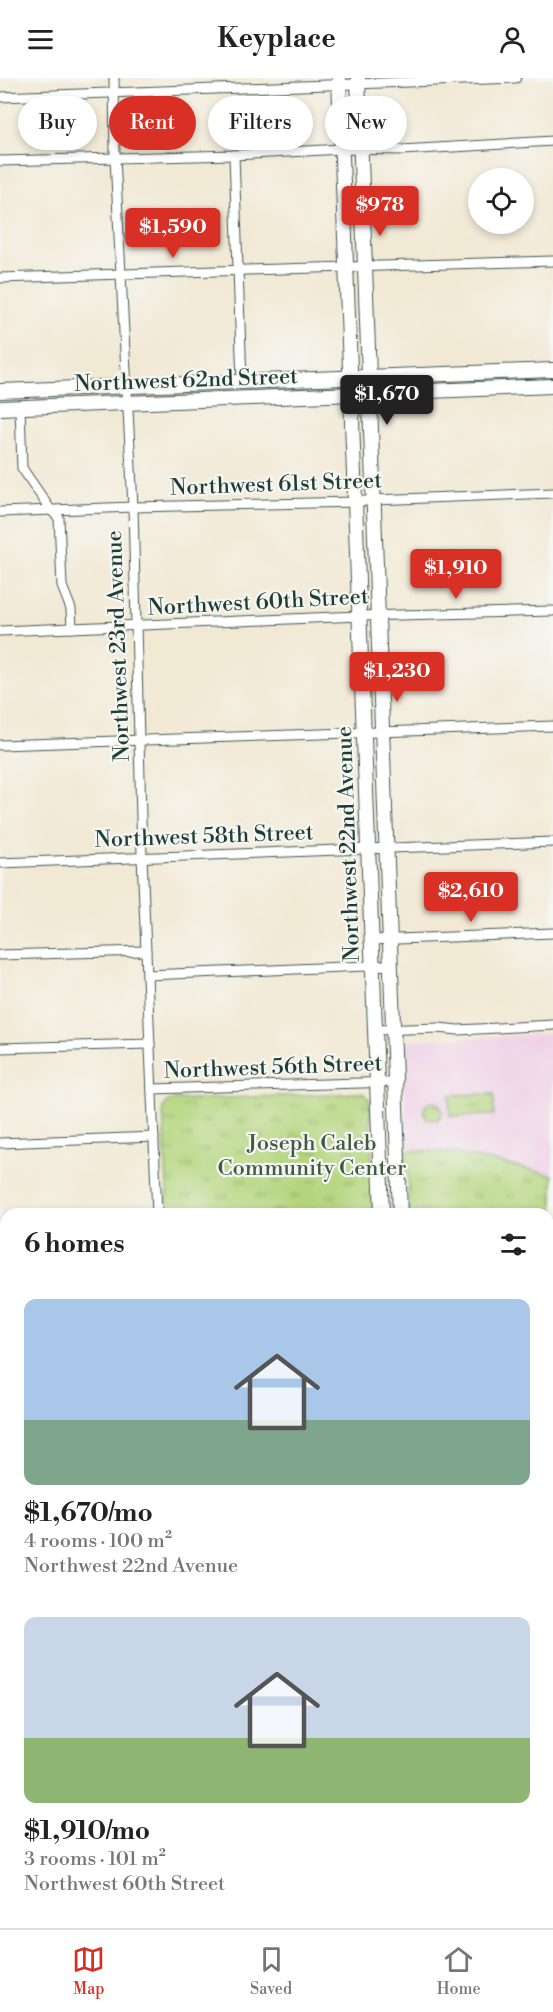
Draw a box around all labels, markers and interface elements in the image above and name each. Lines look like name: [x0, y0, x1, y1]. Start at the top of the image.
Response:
text: Keyplace: [217, 22, 336, 56]
icon: menu: [24, 23, 57, 56]
icon: person: [496, 23, 529, 56]
chip: Buy: [18, 96, 97, 150]
chip: Rent: [109, 96, 196, 150]
chip: Filters: [208, 96, 313, 150]
chip: New: [325, 96, 407, 150]
map controls: [468, 168, 534, 234]
button: locate: [468, 168, 534, 234]
pin: $978: [344, 186, 416, 237]
text: $978: [356, 193, 404, 218]
pin: $1,590: [124, 208, 222, 259]
text: $1,590: [139, 215, 207, 240]
street label: Northwest 62nd Street: [74, 363, 298, 398]
pin: $1,670: [338, 375, 436, 426]
text: $1,670: [354, 382, 420, 407]
street label: Northwest 61st Street: [170, 467, 383, 502]
street label: Northwest 23rd Avenue: [101, 530, 136, 762]
pin: $1,910: [407, 549, 505, 600]
text: $1,910: [424, 556, 488, 581]
street label: Northwest 60th Street: [147, 583, 369, 622]
pin: $1,230: [348, 652, 446, 703]
text: $1,230: [364, 659, 430, 684]
street label: Northwest 22nd Avenue: [331, 726, 366, 962]
street label: Northwest 58th Street: [94, 819, 314, 854]
pin: $2,610: [422, 872, 520, 923]
text: $2,610: [438, 879, 504, 904]
street label: Northwest 56th Street: [163, 1050, 383, 1085]
park label: Joseph Caleb Community Center: [217, 1130, 407, 1182]
text: 6 homes: [24, 1228, 125, 1260]
icon: filters: [497, 1228, 530, 1261]
icon: home: [223, 1338, 331, 1446]
text: $1,670/mo: [24, 1497, 153, 1529]
text: 4 rooms · 100 m²: [24, 1529, 172, 1554]
text: Northwest 22nd Avenue: [24, 1554, 238, 1579]
icon: home: [223, 1656, 331, 1764]
text: $1,910/mo: [24, 1815, 150, 1847]
text: 3 rooms · 101 m²: [24, 1847, 166, 1872]
text: Northwest 60th Street: [24, 1872, 225, 1897]
tab: Map: [72, 1943, 105, 1999]
tab: Saved: [250, 1943, 292, 1999]
tab: Home: [437, 1943, 481, 1999]

